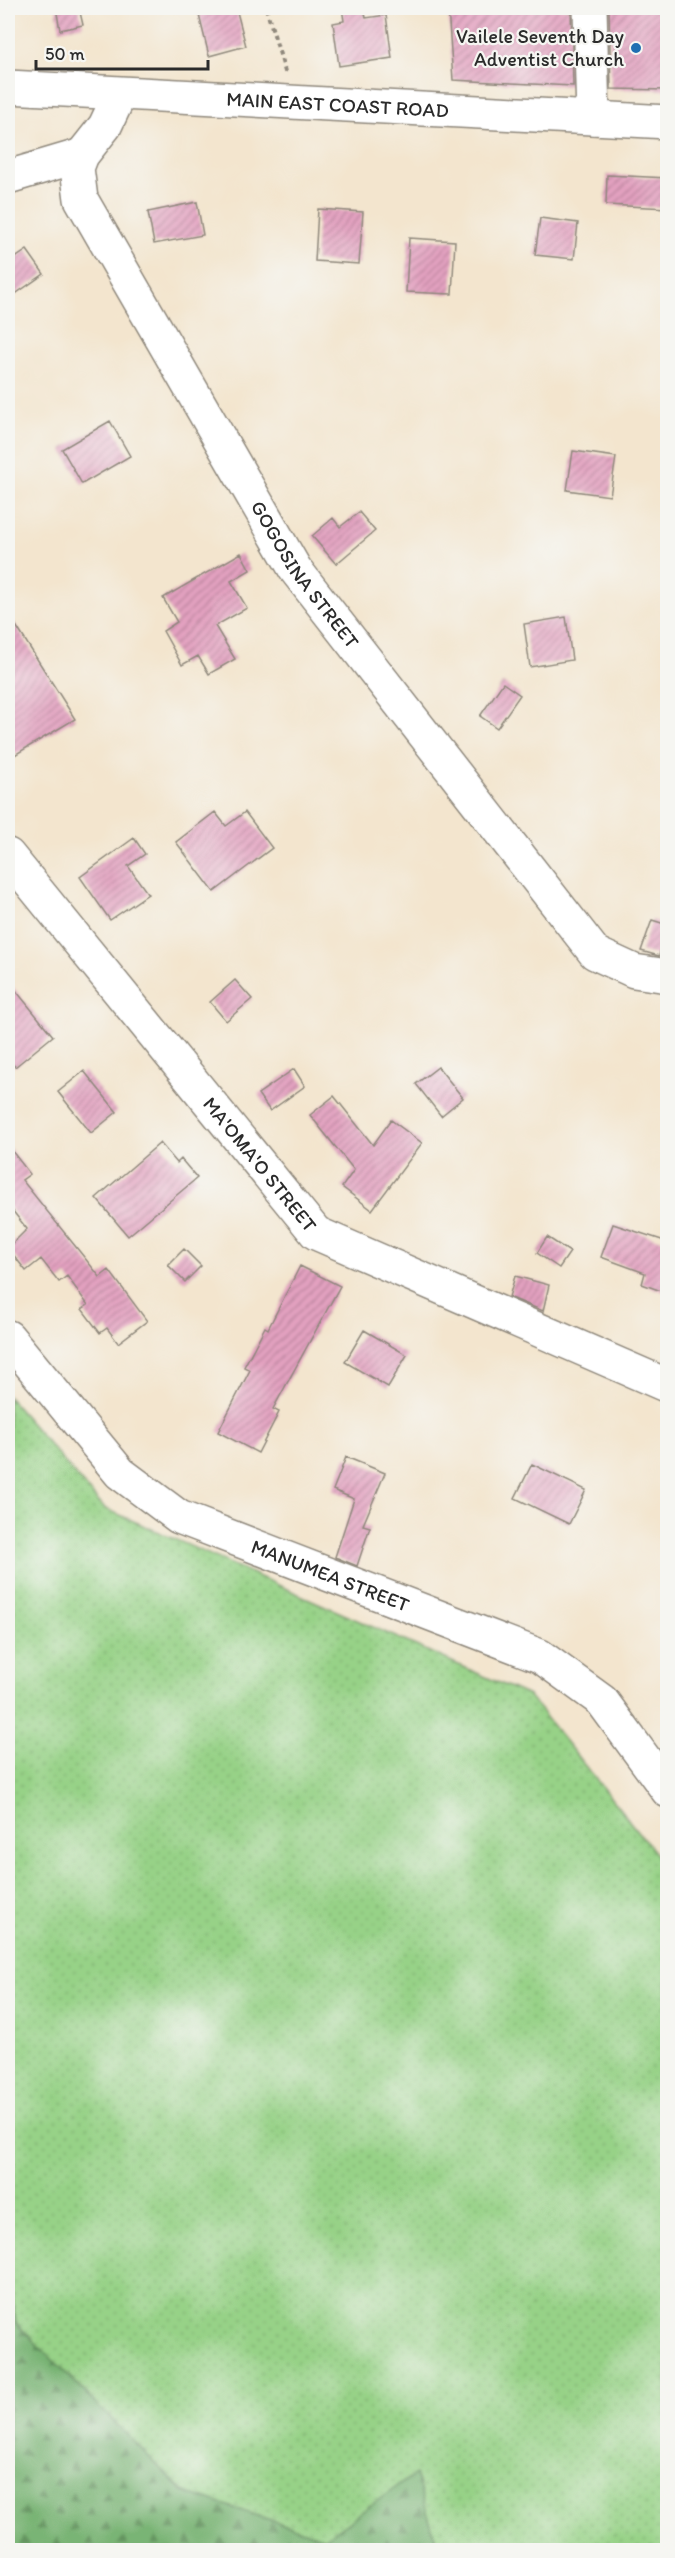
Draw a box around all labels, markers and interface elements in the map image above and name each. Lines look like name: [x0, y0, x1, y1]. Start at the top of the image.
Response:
place label: Vailele Seventh Day Adventist Church: [456, 24, 625, 71]
scale bar: [36, 33, 208, 71]
marker: Vailele Seventh Day Adventist Church: [629, 41, 643, 55]
text: 50 m: [45, 43, 85, 65]
street label: MAIN EAST COAST ROAD: [226, 87, 449, 122]
street label: GOGOSINA STREET: [246, 496, 364, 653]
street label: MA'OMA'O STREET: [198, 1092, 322, 1237]
street label: MANUMEA STREET: [248, 1534, 413, 1617]

